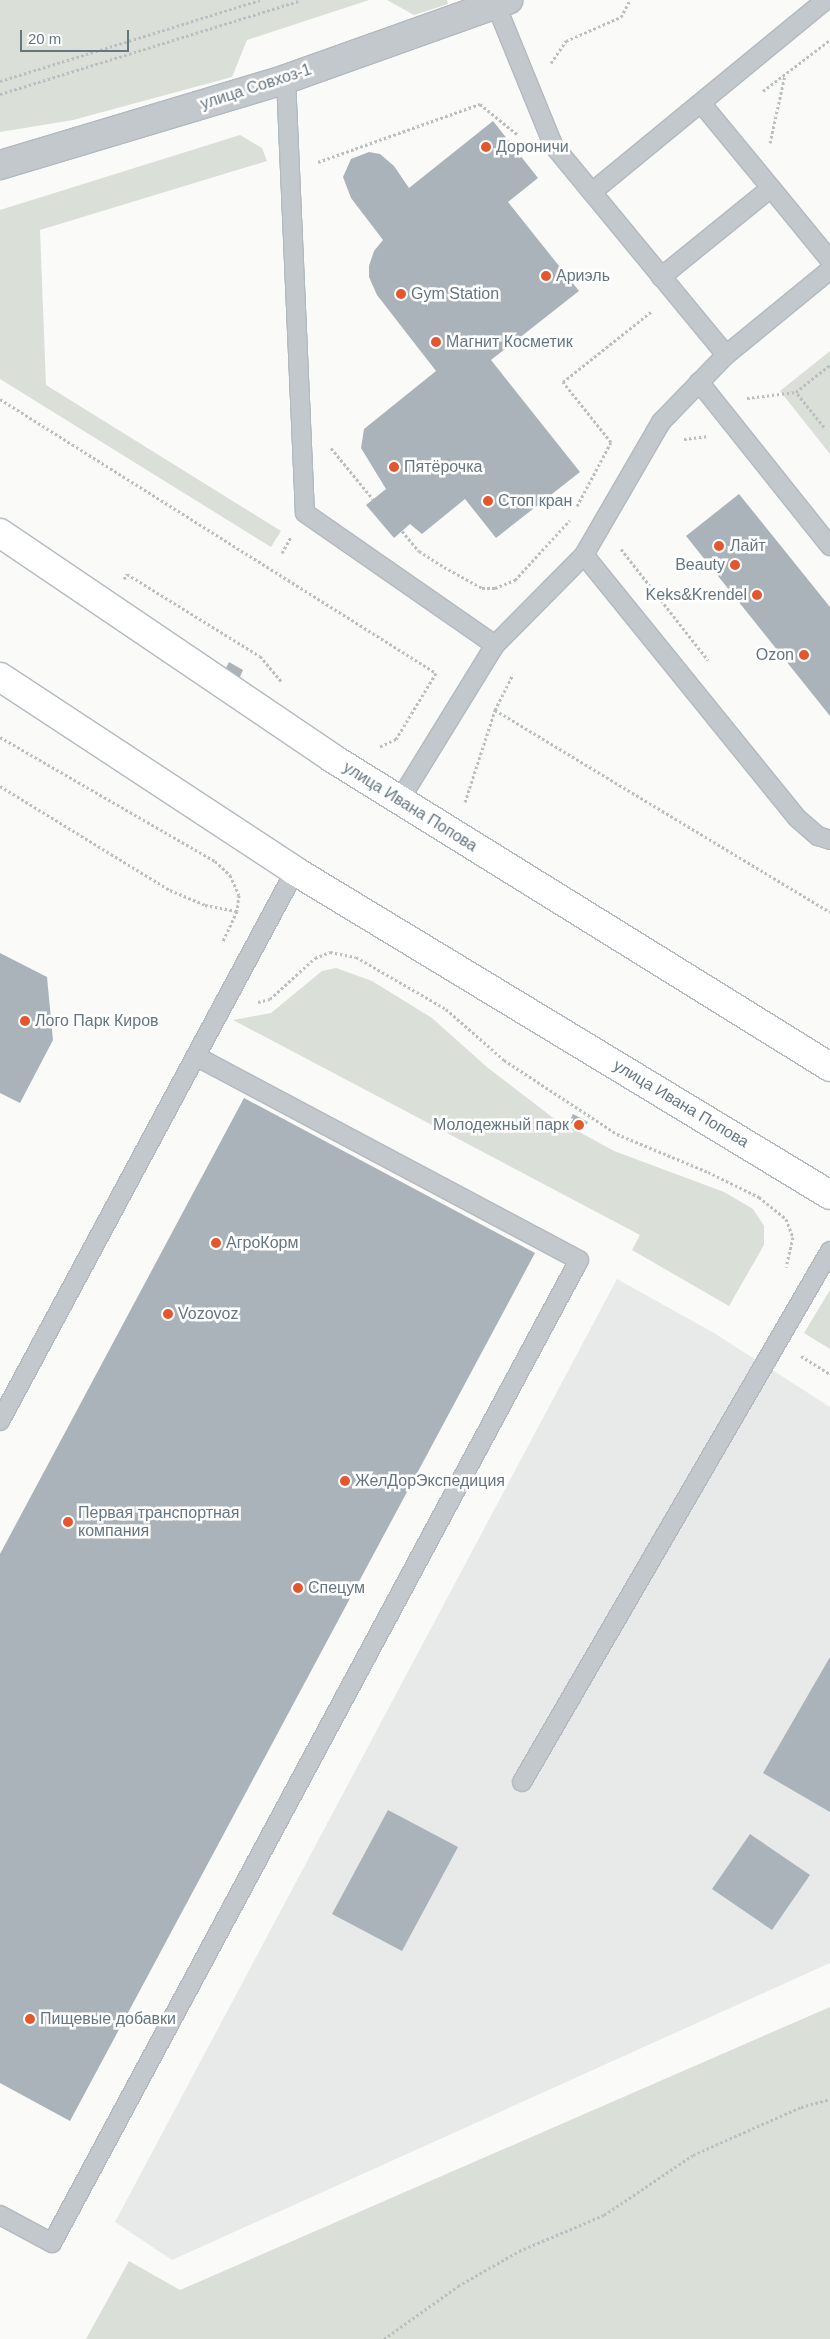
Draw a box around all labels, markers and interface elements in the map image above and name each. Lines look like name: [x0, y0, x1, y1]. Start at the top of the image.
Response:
scale bar: [22, 20, 131, 52]
text: 20 m: [28, 30, 61, 47]
street label: улица Совхоз-1: [198, 60, 314, 114]
place label: Дороничи: [496, 137, 569, 157]
marker: Дороничи: [480, 141, 492, 153]
place label: Ариэль: [556, 266, 610, 286]
marker: Ариэль: [540, 270, 552, 282]
place label: Gym Station: [411, 284, 499, 304]
marker: Gym Station: [395, 288, 407, 300]
place label: Магнит Косметик: [446, 332, 573, 352]
marker: Магнит Косметик: [430, 336, 442, 348]
place label: Пятёрочка: [404, 457, 482, 477]
marker: Пятёрочка: [388, 461, 400, 473]
place label: Стоп кран: [498, 491, 572, 511]
marker: Стоп кран: [482, 495, 494, 507]
place label: Лайт: [730, 536, 766, 556]
marker: Лайт: [712, 539, 726, 553]
place label: Beauty: [675, 555, 725, 575]
marker: Beauty: [729, 559, 741, 571]
place label: Keks&Krendel: [646, 585, 747, 605]
marker: Keks&Krendel: [751, 589, 763, 601]
place label: Ozon: [756, 645, 794, 665]
marker: Ozon: [798, 649, 810, 661]
street label: улица Ивана Попова: [339, 758, 481, 856]
place label: Лого Парк Киров: [35, 1011, 159, 1031]
marker: Лого Парк Киров: [19, 1015, 31, 1027]
street label: улица Ивана Попова: [610, 1056, 752, 1152]
place label: Молодежный парк: [433, 1115, 569, 1135]
marker: Молодежный парк: [573, 1119, 585, 1131]
place label: АгроКорм: [226, 1233, 298, 1253]
marker: АгроКорм: [210, 1237, 222, 1249]
place label: Vozovoz: [178, 1304, 238, 1324]
marker: Vozovoz: [162, 1308, 174, 1320]
place label: ЖелДорЭкспедиция: [355, 1471, 505, 1491]
marker: ЖелДорЭкспедиция: [339, 1475, 351, 1487]
place label: Первая транспортная компания: [78, 1503, 239, 1541]
marker: Первая транспортная компания: [62, 1516, 74, 1528]
place label: Спецум: [308, 1578, 365, 1598]
marker: Спецум: [292, 1582, 304, 1594]
place label: Пищевые добавки: [40, 2009, 176, 2029]
marker: Пищевые добавки: [24, 2013, 36, 2025]

